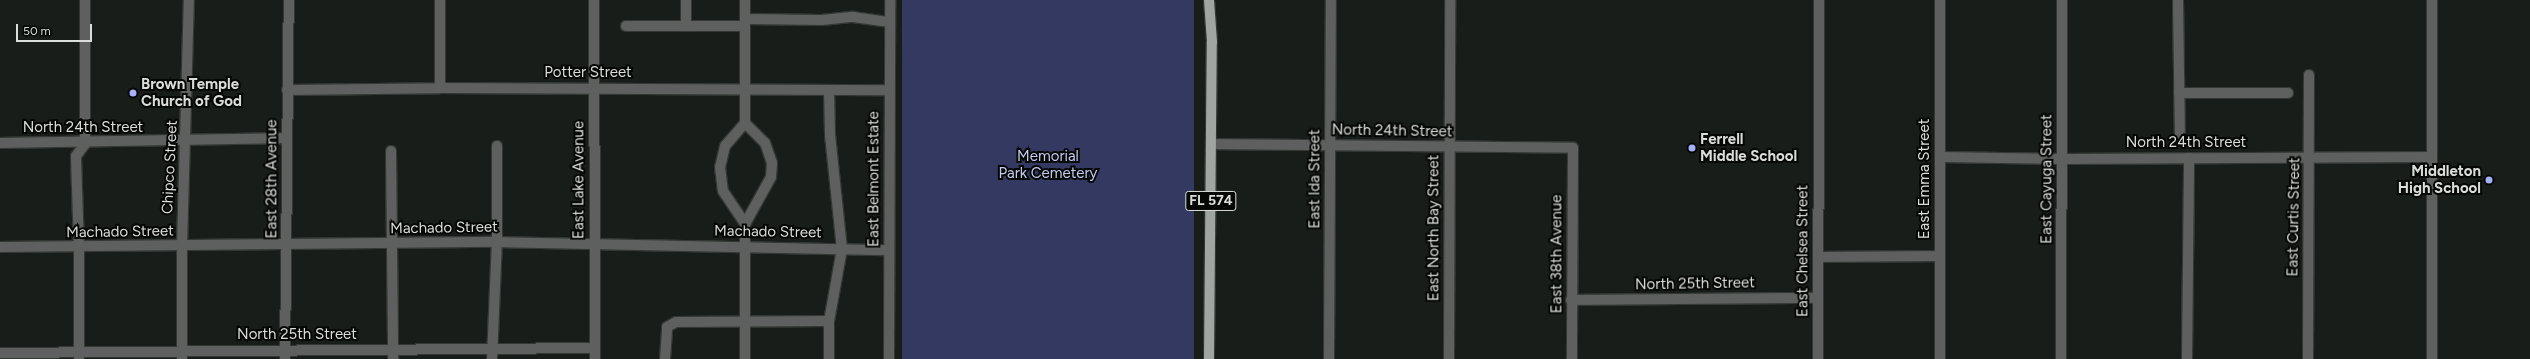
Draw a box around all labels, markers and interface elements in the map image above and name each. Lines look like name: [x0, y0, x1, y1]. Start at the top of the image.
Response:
scale bar: [18, 16, 94, 42]
text: 50 m: [23, 24, 51, 38]
street label: Potter Street: [544, 64, 632, 82]
place label: Brown Temple Church of God: [141, 75, 242, 110]
marker: Brown Temple Church of God: [128, 88, 138, 98]
street label: East Belmont Estate: [865, 111, 883, 247]
street label: East Cayuga Street: [2038, 114, 2056, 244]
street label: North 24th Street: [23, 119, 143, 137]
street label: East Emma Street: [1916, 119, 1934, 239]
street label: Chipco Street: [159, 120, 181, 214]
street label: East 28th Avenue: [263, 120, 281, 238]
street label: East Lake Avenue: [570, 121, 588, 239]
street label: North 24th Street: [1332, 121, 1452, 141]
street label: East Ida Street: [1306, 129, 1324, 229]
place label: Ferrell Middle School: [1700, 130, 1797, 165]
street label: North 24th Street: [2126, 134, 2246, 152]
marker: Ferrell Middle School: [1687, 143, 1697, 153]
park label: Memorial Park Cemetery: [999, 147, 1097, 182]
street label: East North Bay Street: [1425, 155, 1443, 301]
street label: East Curtis Street: [2284, 157, 2304, 277]
place label: Middleton High School: [2398, 162, 2481, 197]
marker: Middleton High School: [2484, 175, 2494, 185]
street label: East Chelsea Street: [1794, 185, 1812, 317]
road number: FL 574: [1185, 189, 1237, 213]
street label: East 38th Avenue: [1548, 195, 1566, 313]
street label: Machado Street: [390, 218, 498, 238]
street label: Machado Street: [66, 222, 174, 242]
street label: Machado Street: [714, 222, 822, 242]
street label: North 25th Street: [1635, 274, 1755, 294]
street label: North 25th Street: [237, 326, 357, 344]

